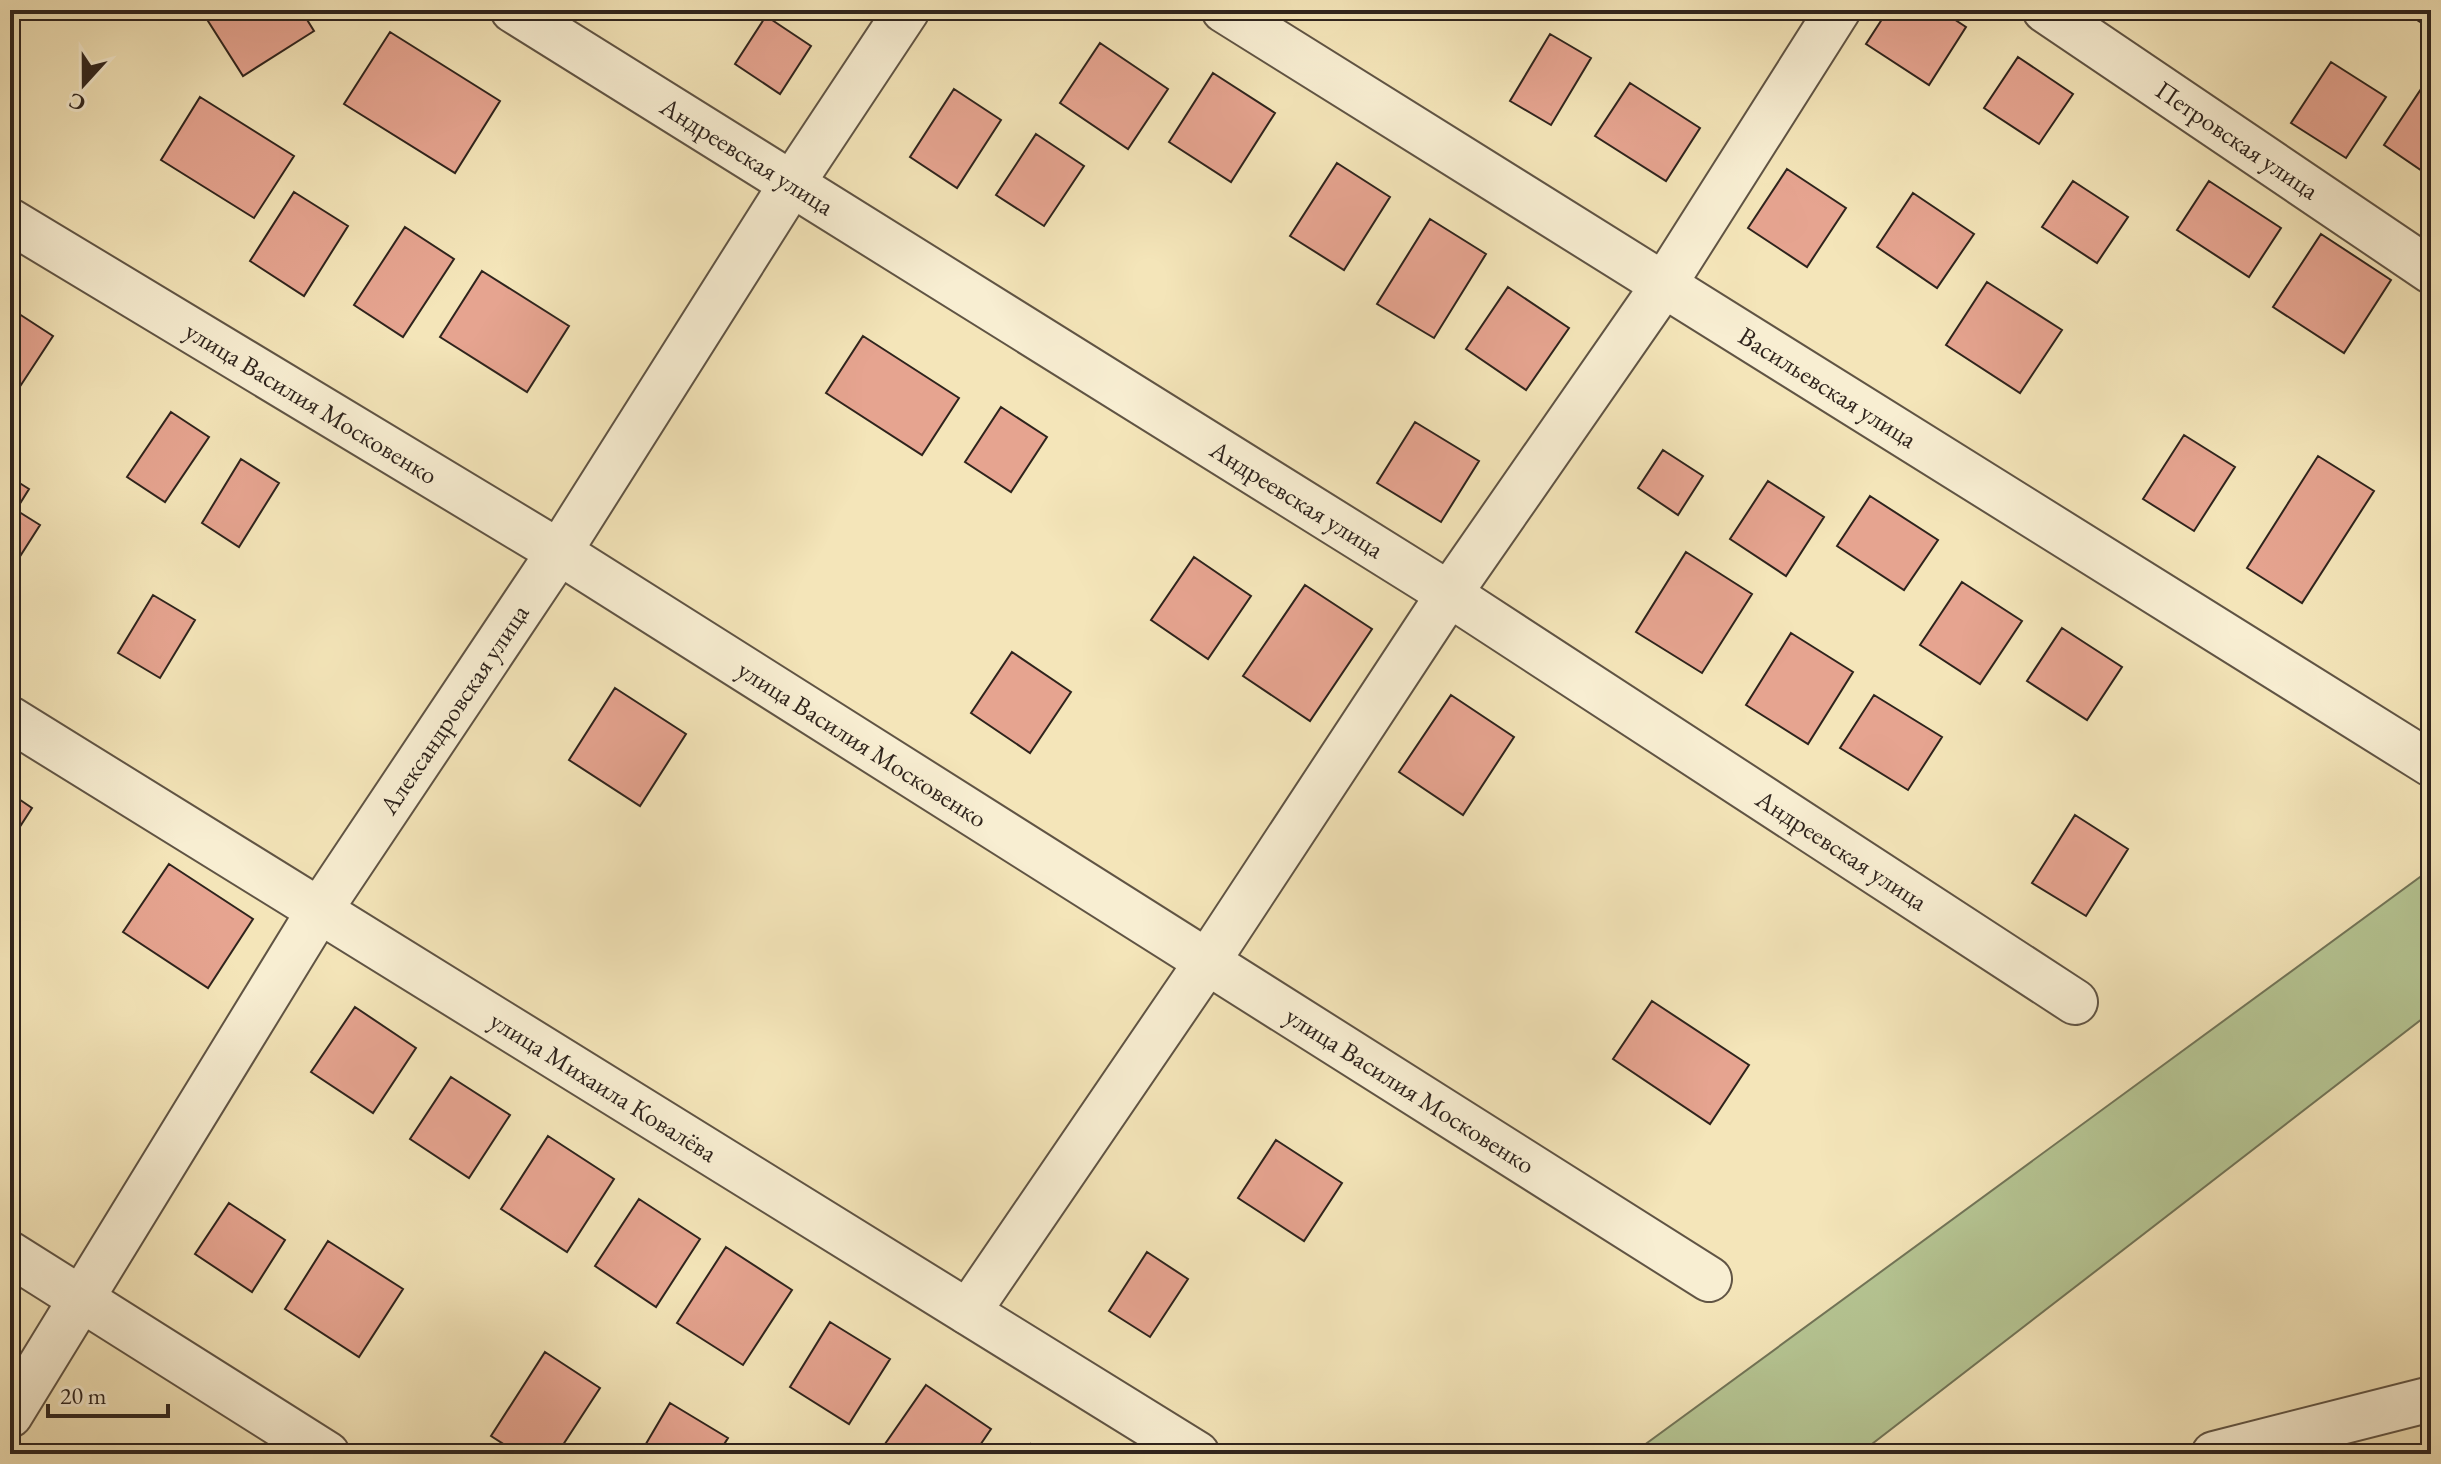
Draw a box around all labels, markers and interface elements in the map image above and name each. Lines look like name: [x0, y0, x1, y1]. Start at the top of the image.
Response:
north arrow: [44, 44, 124, 124]
street label: Петровская улица: [2149, 73, 2326, 208]
text: С: [65, 86, 89, 119]
street label: Андреевская улица: [653, 89, 841, 223]
street label: улица Василия Московенко: [179, 314, 444, 492]
street label: Васильевская улица: [1732, 319, 1924, 456]
street label: Андреевская улица: [1203, 432, 1391, 566]
street label: Александровская улица: [371, 597, 537, 822]
street label: улица Василия Московенко: [731, 652, 994, 835]
street label: Андреевская улица: [1749, 781, 1935, 919]
street label: улица Василия Московенко: [1279, 999, 1541, 1182]
street label: улица Михаила Ковалёва: [483, 1003, 724, 1170]
scale bar: [48, 1368, 168, 1418]
text: 20 m: [60, 1380, 107, 1411]

